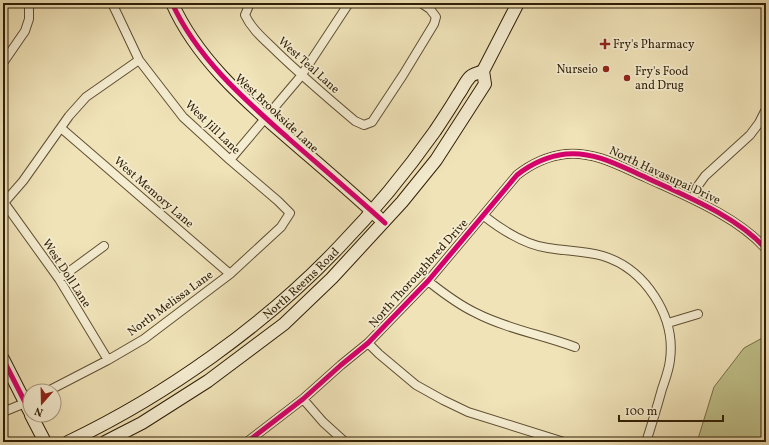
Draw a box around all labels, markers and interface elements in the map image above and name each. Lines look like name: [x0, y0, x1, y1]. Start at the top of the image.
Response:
street label: West Teal Lane: [274, 34, 343, 98]
place label: Fry's Pharmacy: [613, 37, 695, 53]
marker: Fry's Pharmacy: [600, 39, 610, 49]
place label: Nurseio: [556, 62, 598, 78]
marker: Nurseio: [601, 64, 611, 74]
place label: Fry's Food and Drug: [635, 64, 689, 94]
street label: West Brookside Lane: [231, 71, 322, 157]
marker: Fry's Food and Drug: [622, 73, 632, 83]
street label: West Jill Lane: [181, 97, 244, 158]
street label: North Havasupai Drive: [606, 143, 723, 209]
street label: West Memory Lane: [110, 154, 197, 232]
street label: North Thoroughbred Drive: [366, 216, 472, 332]
street label: West Doll Lane: [38, 236, 94, 311]
street label: North Reems Road: [260, 244, 343, 323]
street label: North Melissa Lane: [125, 267, 217, 340]
north arrow: [22, 383, 62, 423]
scale bar: [619, 397, 723, 423]
text: N: [33, 403, 45, 419]
text: 100 m: [625, 404, 658, 420]

